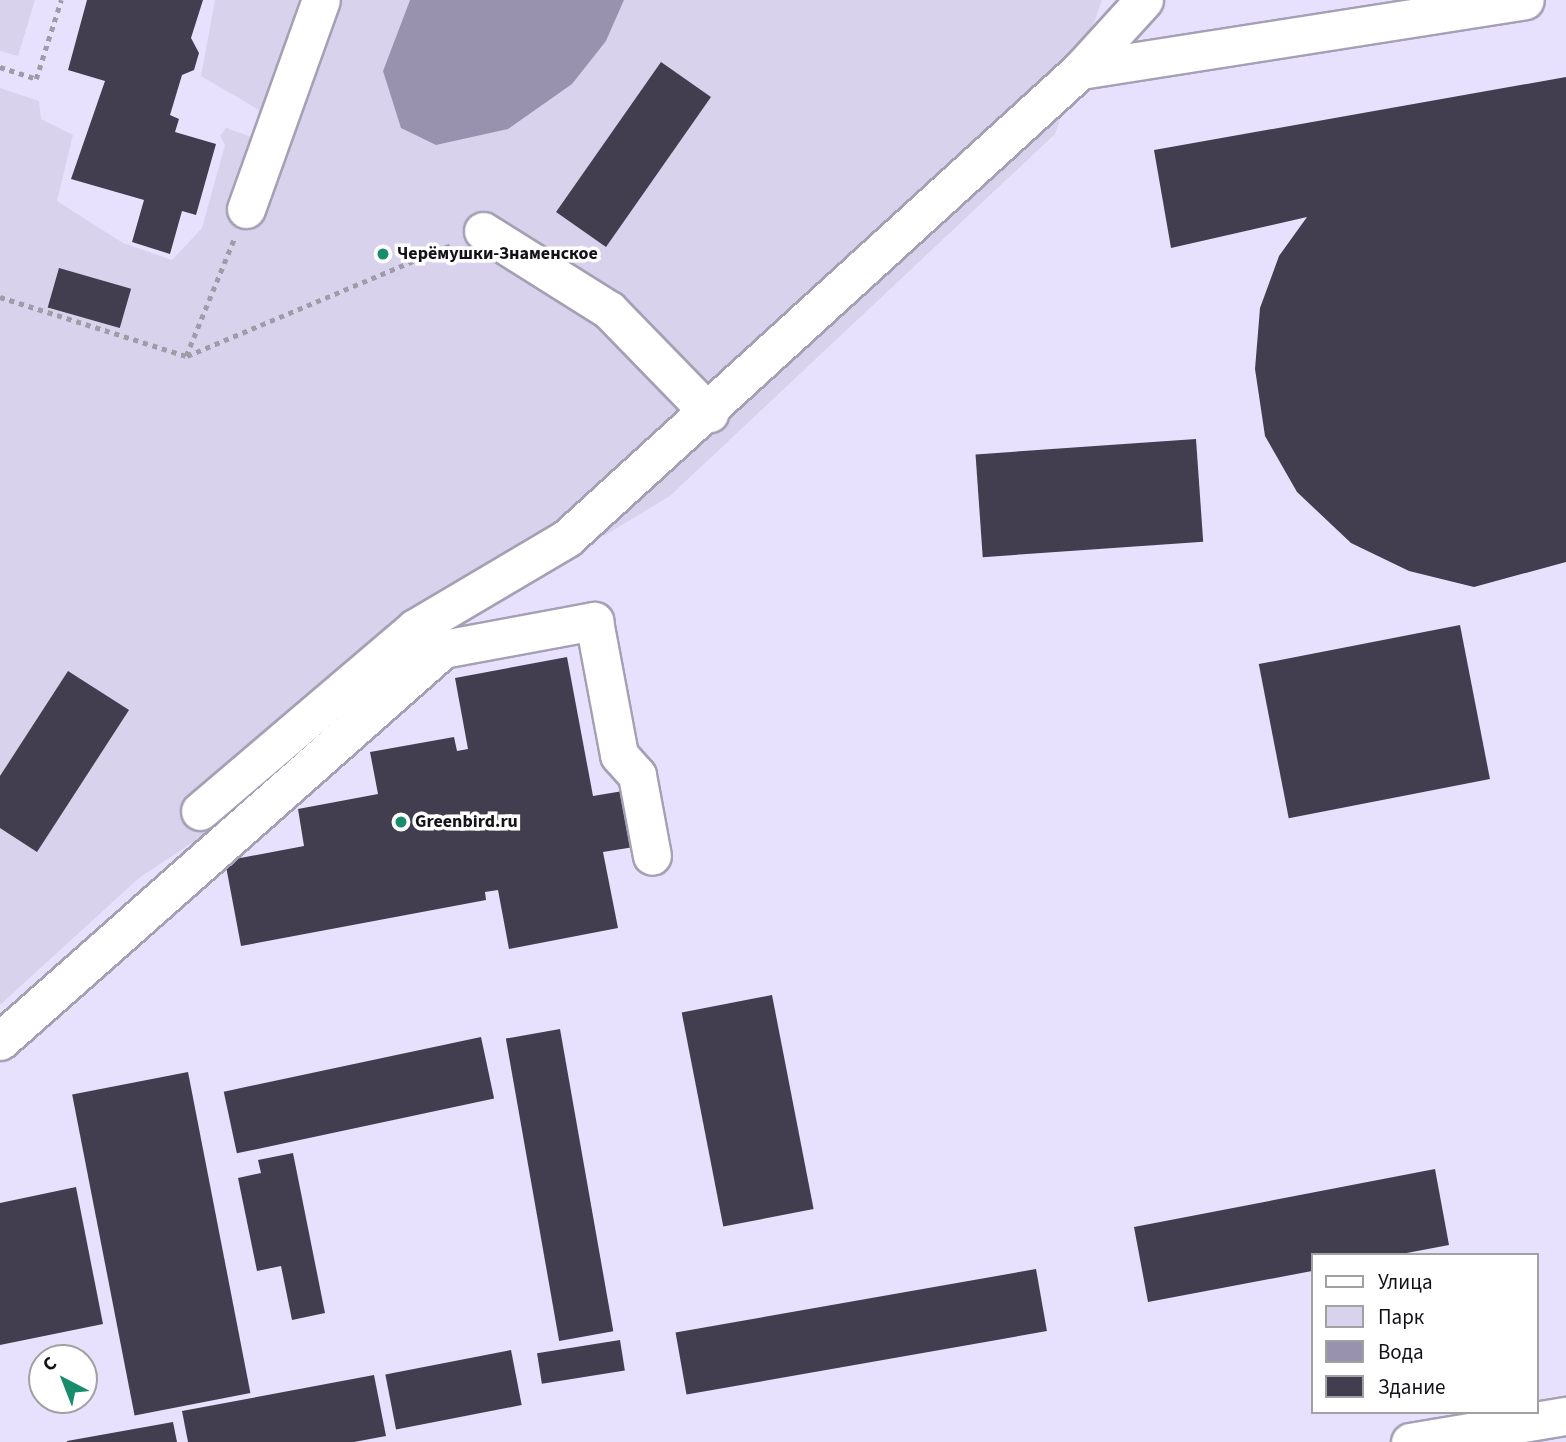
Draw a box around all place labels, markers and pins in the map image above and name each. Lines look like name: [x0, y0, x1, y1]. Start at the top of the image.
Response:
place label: Черёмушки-Знаменское: [397, 243, 598, 265]
marker: Черёмушки-Знаменское: [375, 246, 391, 262]
place label: Greenbird.ru: [415, 811, 518, 833]
marker: Greenbird.ru: [393, 814, 409, 830]

